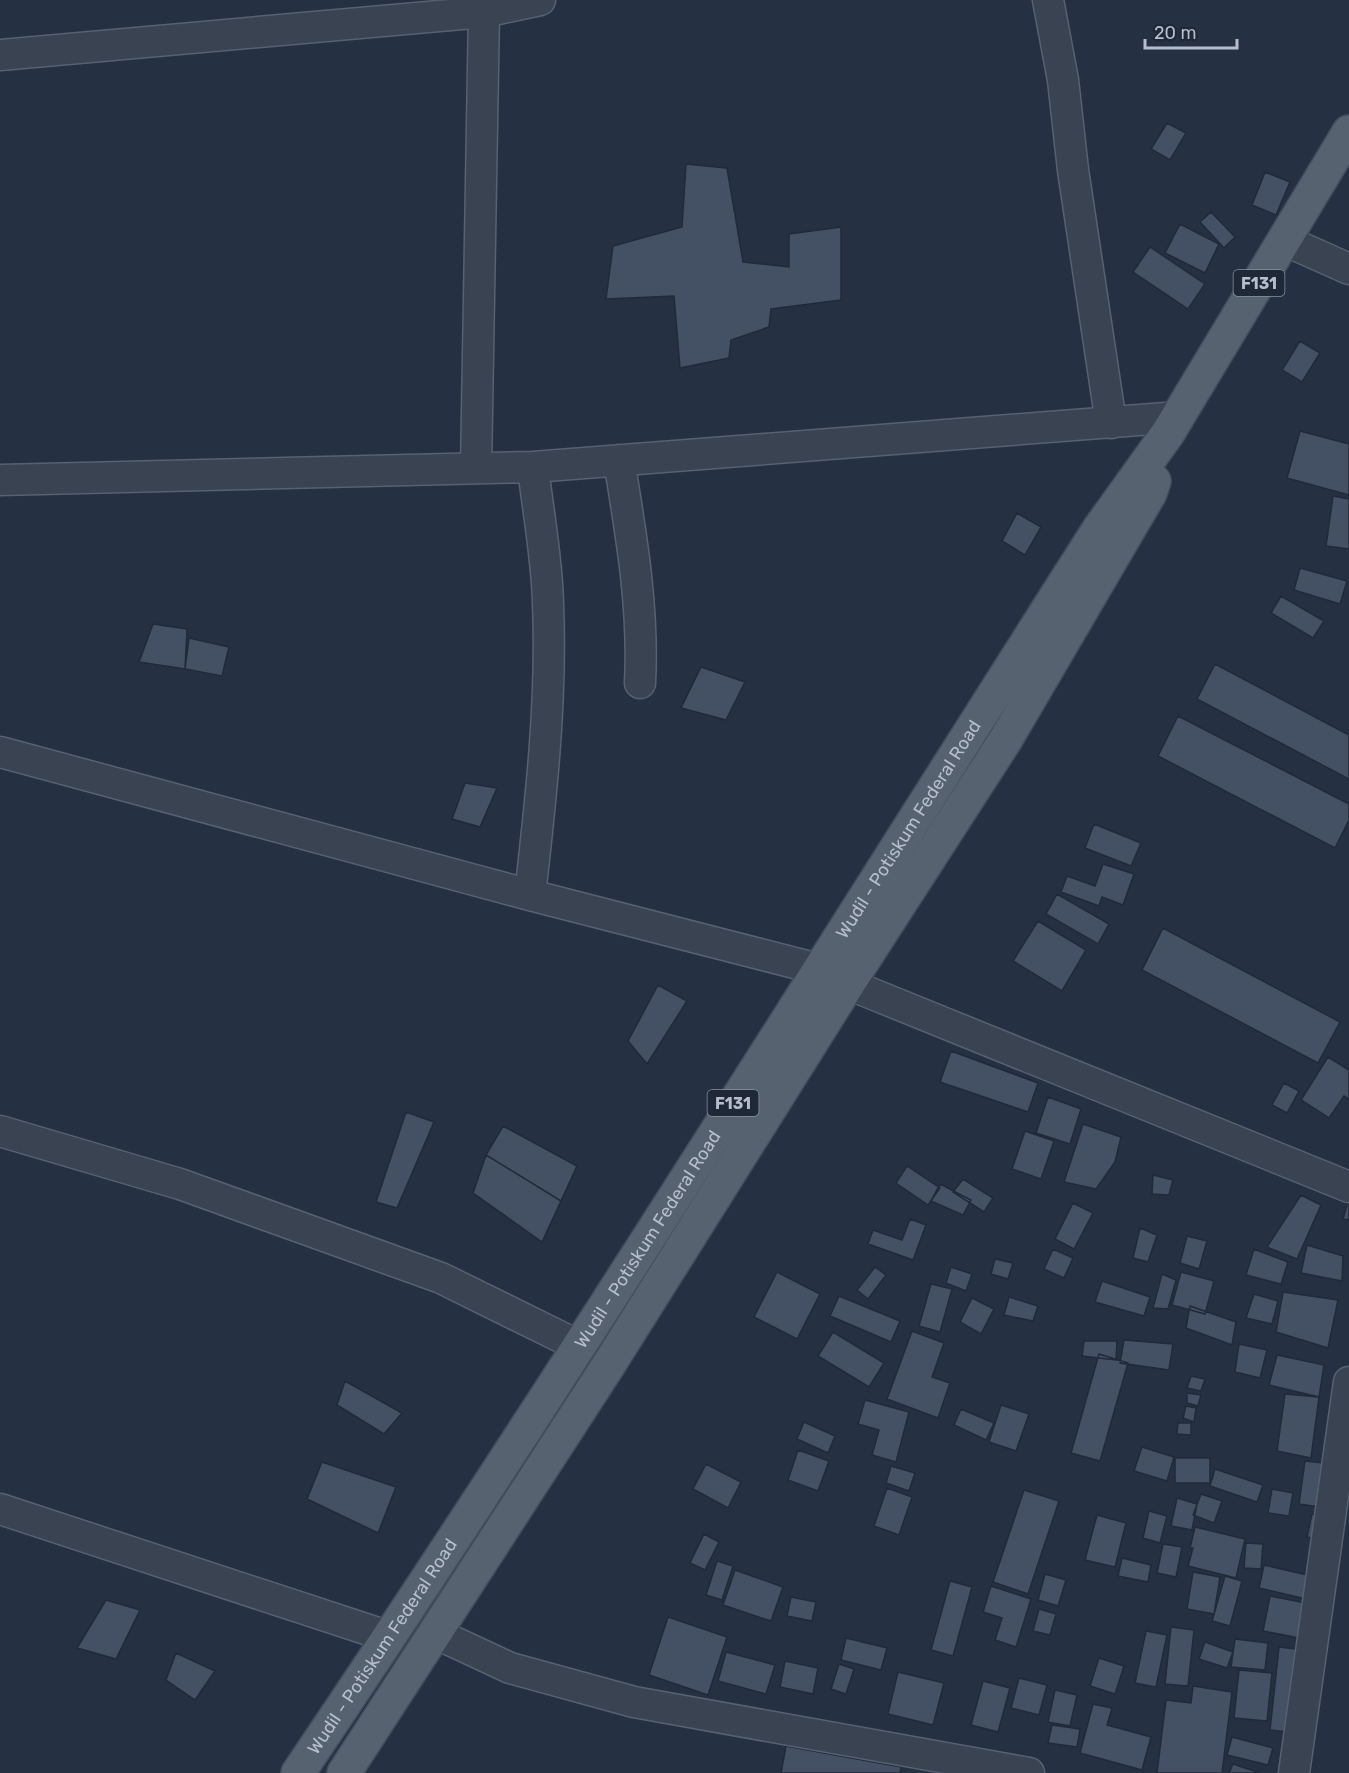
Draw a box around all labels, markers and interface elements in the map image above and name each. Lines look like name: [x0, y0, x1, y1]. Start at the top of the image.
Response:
scale bar: [1145, 12, 1236, 50]
text: 20 m: [1154, 22, 1196, 44]
road number: F131: [1234, 270, 1284, 296]
street label: Wudil - Potiskum Federal Road: [831, 716, 986, 943]
road number: F131: [708, 1090, 758, 1116]
street label: Wudil - Potiskum Federal Road: [570, 1126, 726, 1352]
street label: Wudil - Potiskum Federal Road: [303, 1535, 462, 1759]

